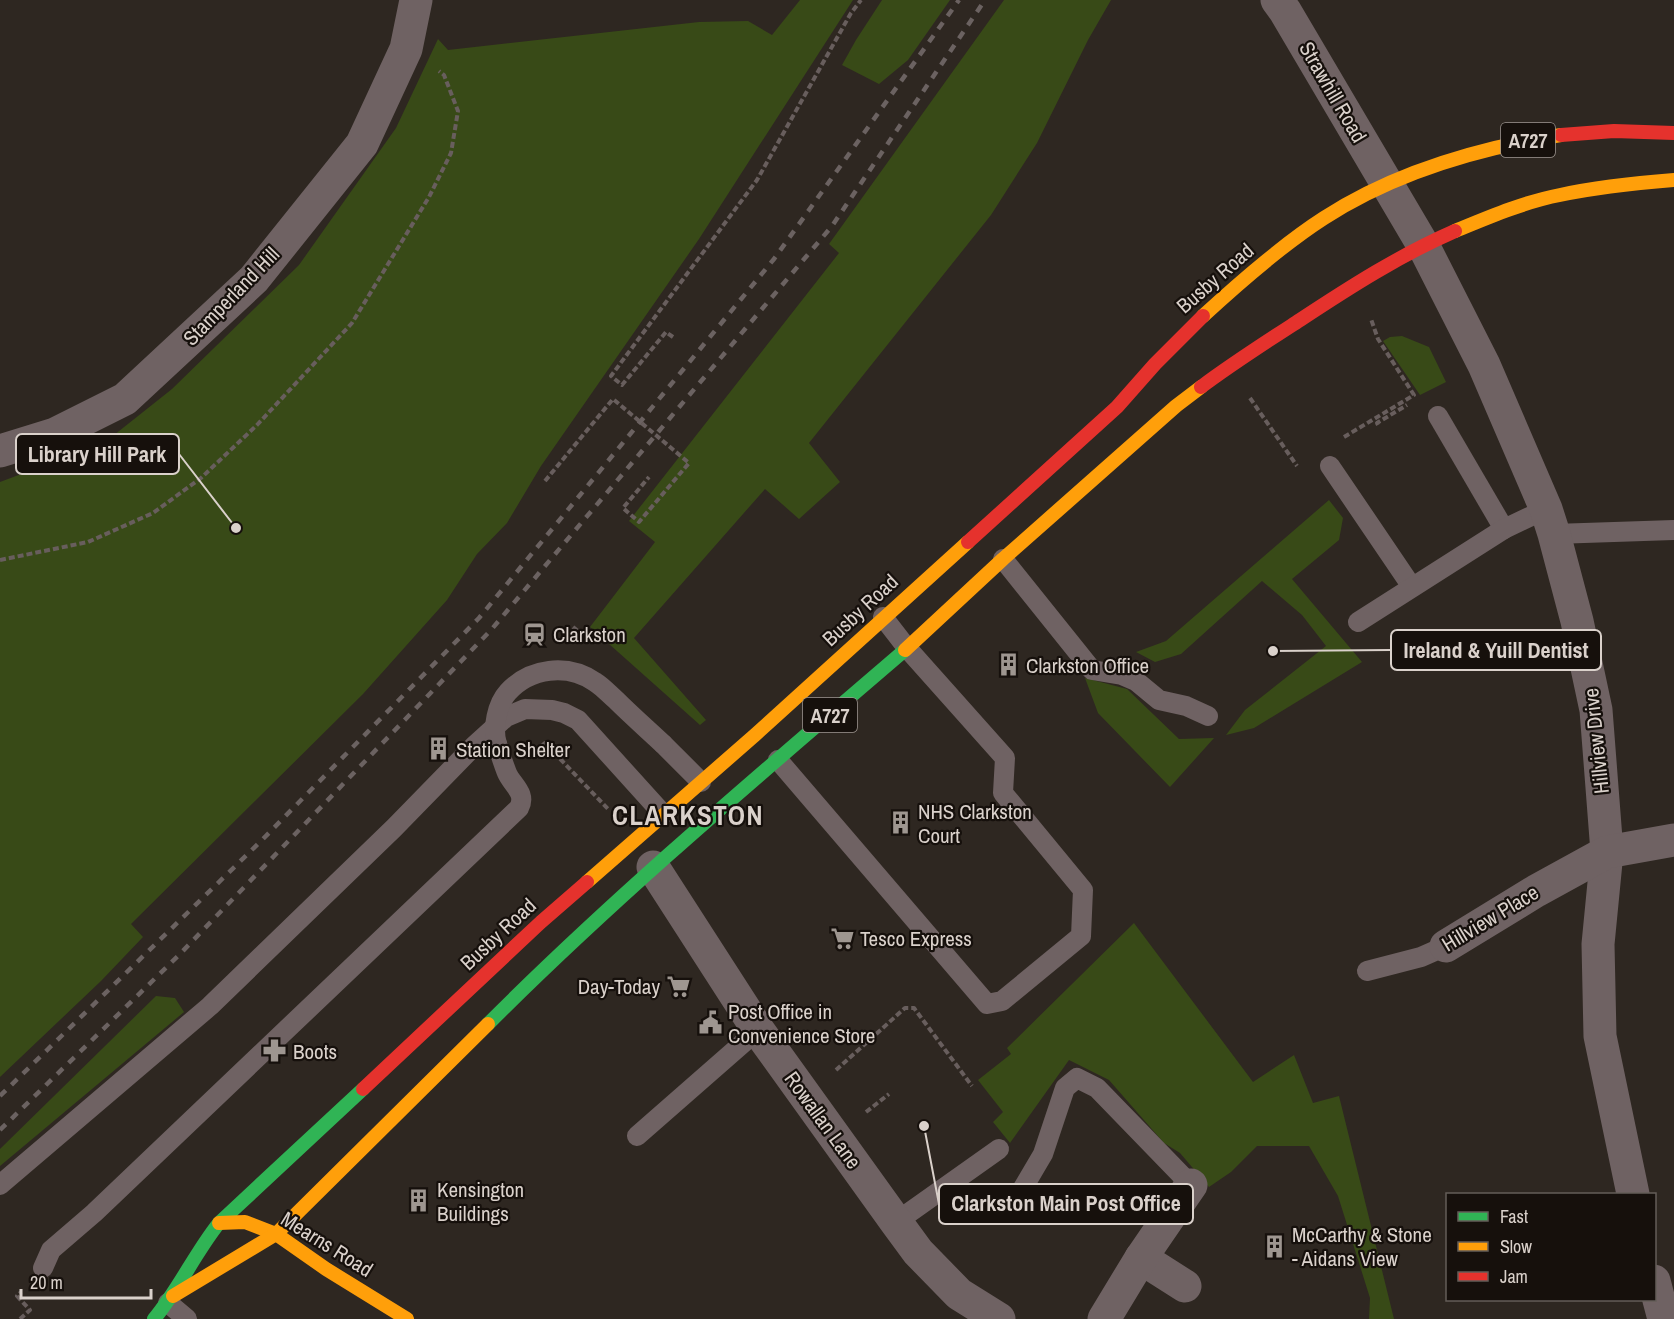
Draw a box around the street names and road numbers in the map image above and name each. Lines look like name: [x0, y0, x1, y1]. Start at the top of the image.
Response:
street label: Strawhill Road: [1292, 36, 1374, 148]
road number: A727: [1501, 123, 1555, 157]
street label: Busby Road: [1170, 236, 1260, 320]
street label: Stamperland Hill: [176, 240, 286, 352]
street label: Busby Road: [816, 567, 904, 653]
street label: Hillview Drive: [1576, 687, 1616, 795]
road number: A727: [803, 698, 857, 732]
street label: Hillview Place: [1436, 878, 1544, 958]
street label: Busby Road: [454, 891, 542, 977]
street label: Rowallan Lane: [778, 1065, 868, 1175]
street label: Mearns Road: [275, 1204, 379, 1284]

